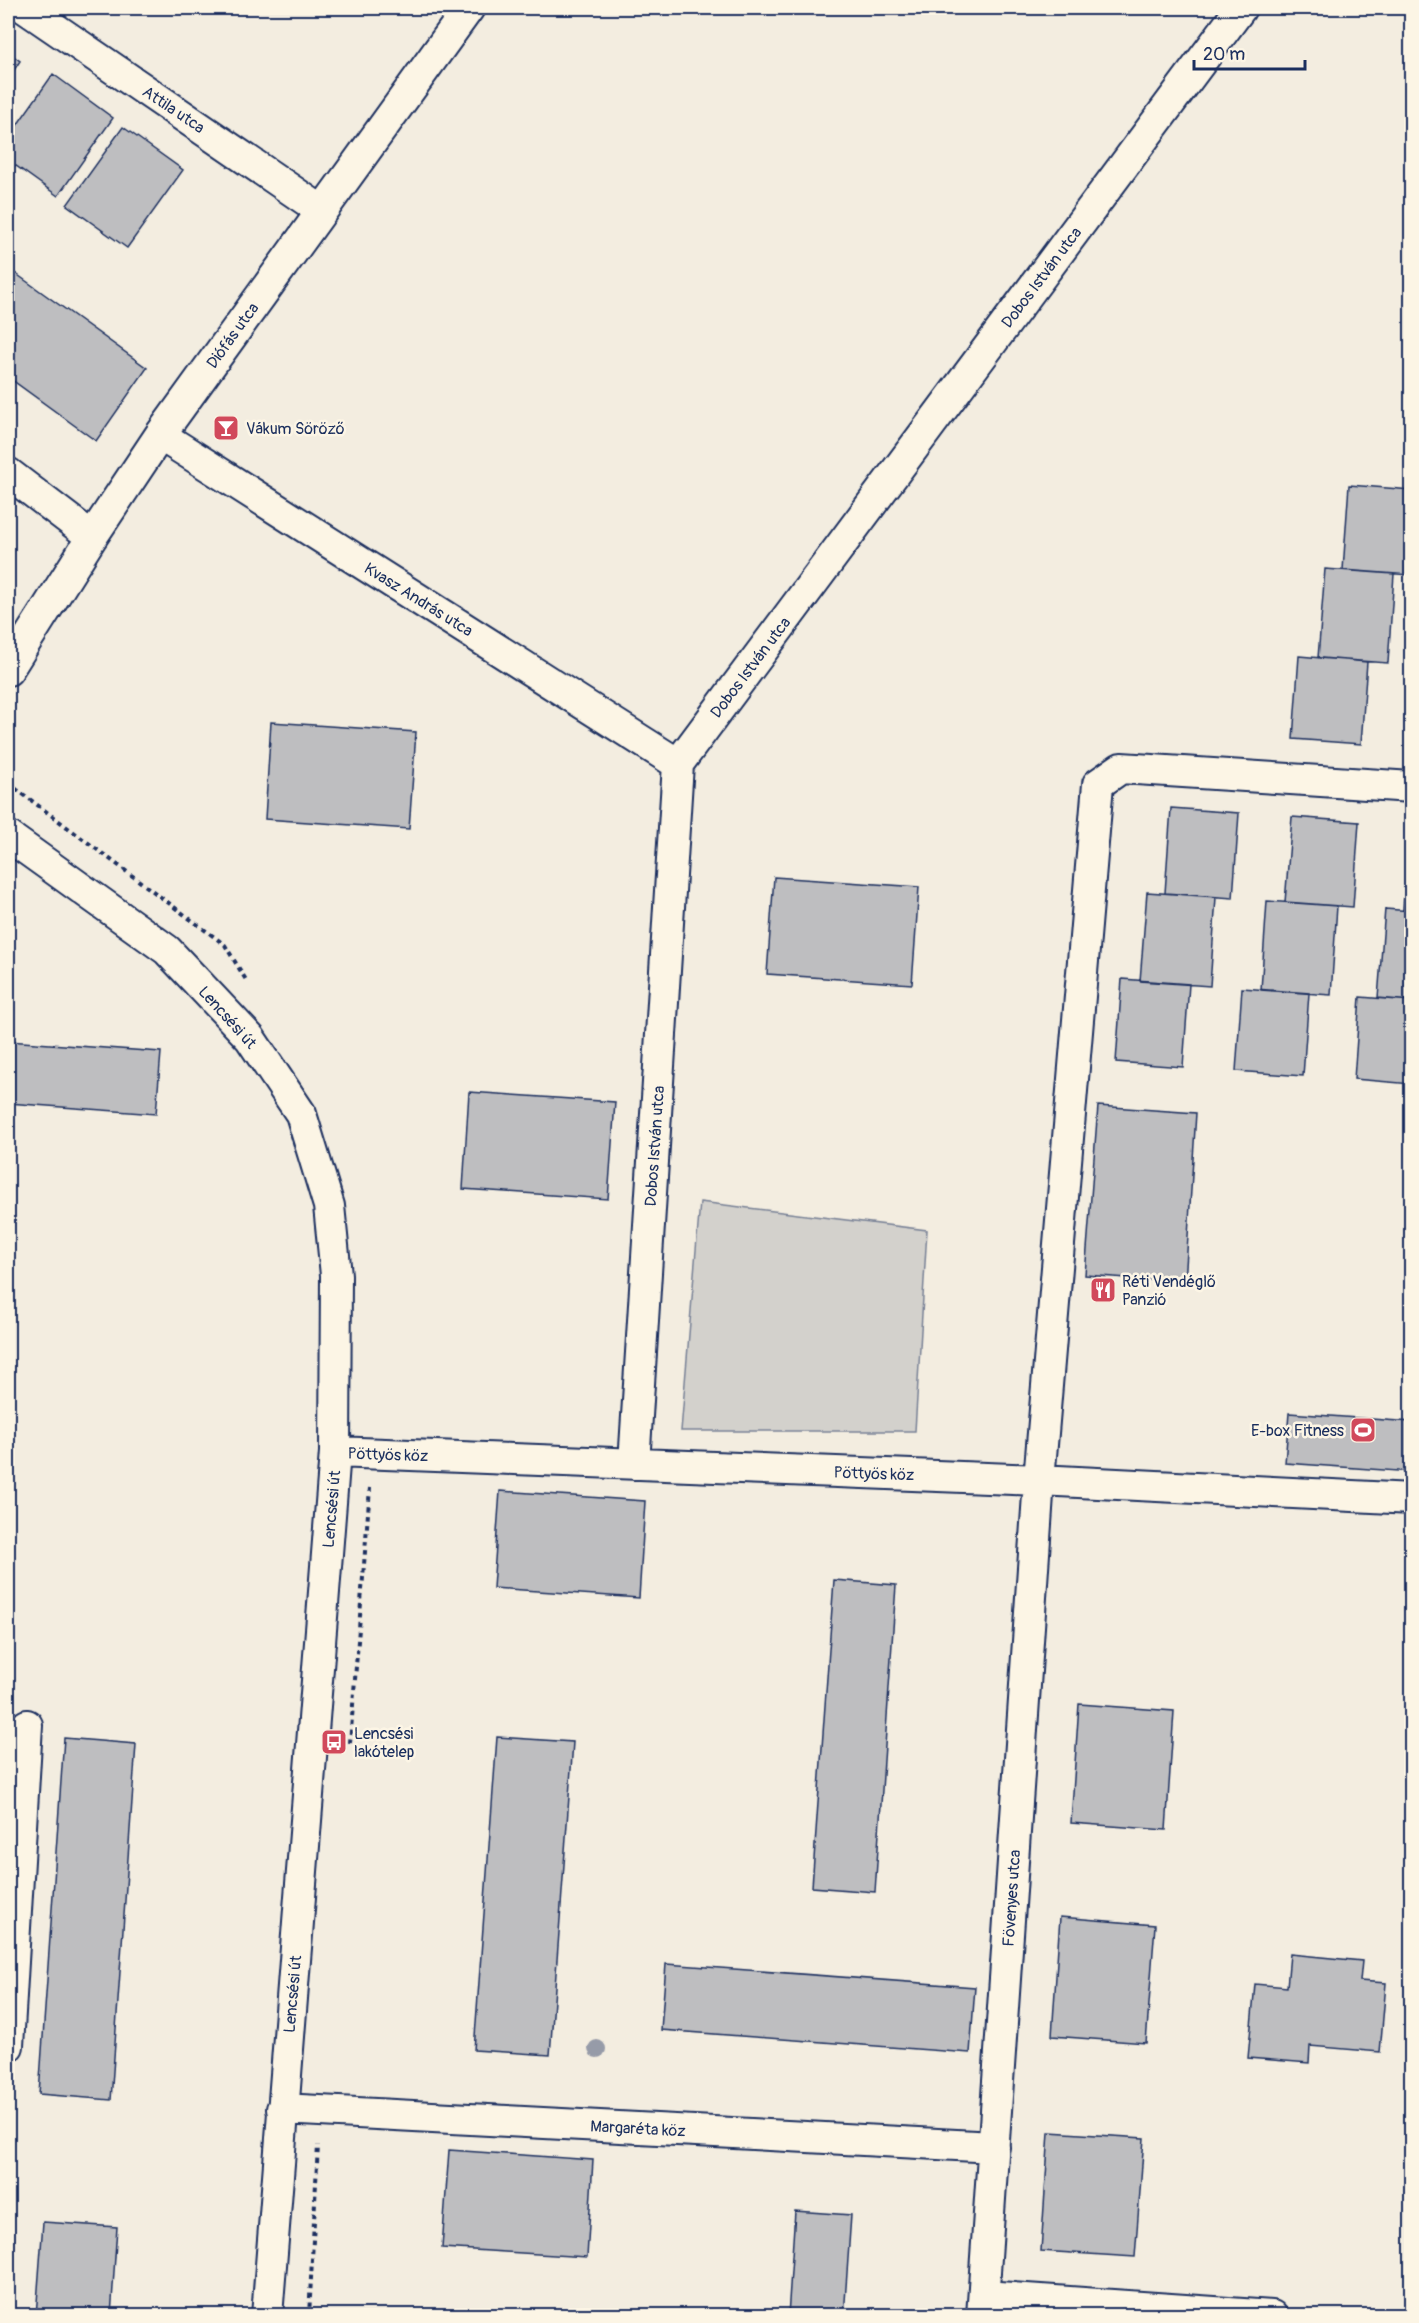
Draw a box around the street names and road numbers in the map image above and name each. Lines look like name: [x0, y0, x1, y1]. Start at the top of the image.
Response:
street label: Attila utca: [138, 82, 208, 138]
street label: Dobos István utca: [997, 223, 1086, 332]
street label: Diófás utca: [202, 299, 263, 372]
street label: Kvasz András utca: [360, 558, 477, 641]
street label: Dobos István utca: [706, 613, 795, 722]
street label: Lencsési út: [194, 982, 261, 1054]
street label: Dobos István utca: [641, 1085, 669, 1207]
street label: Pöttyös köz: [347, 1444, 429, 1466]
street label: Pöttyös köz: [833, 1463, 915, 1485]
street label: Lencsési út: [319, 1469, 345, 1549]
street label: Fövenyes utca: [999, 1849, 1025, 1947]
street label: Lencsési út: [280, 1954, 306, 2034]
street label: Margaréta köz: [590, 2117, 686, 2141]

